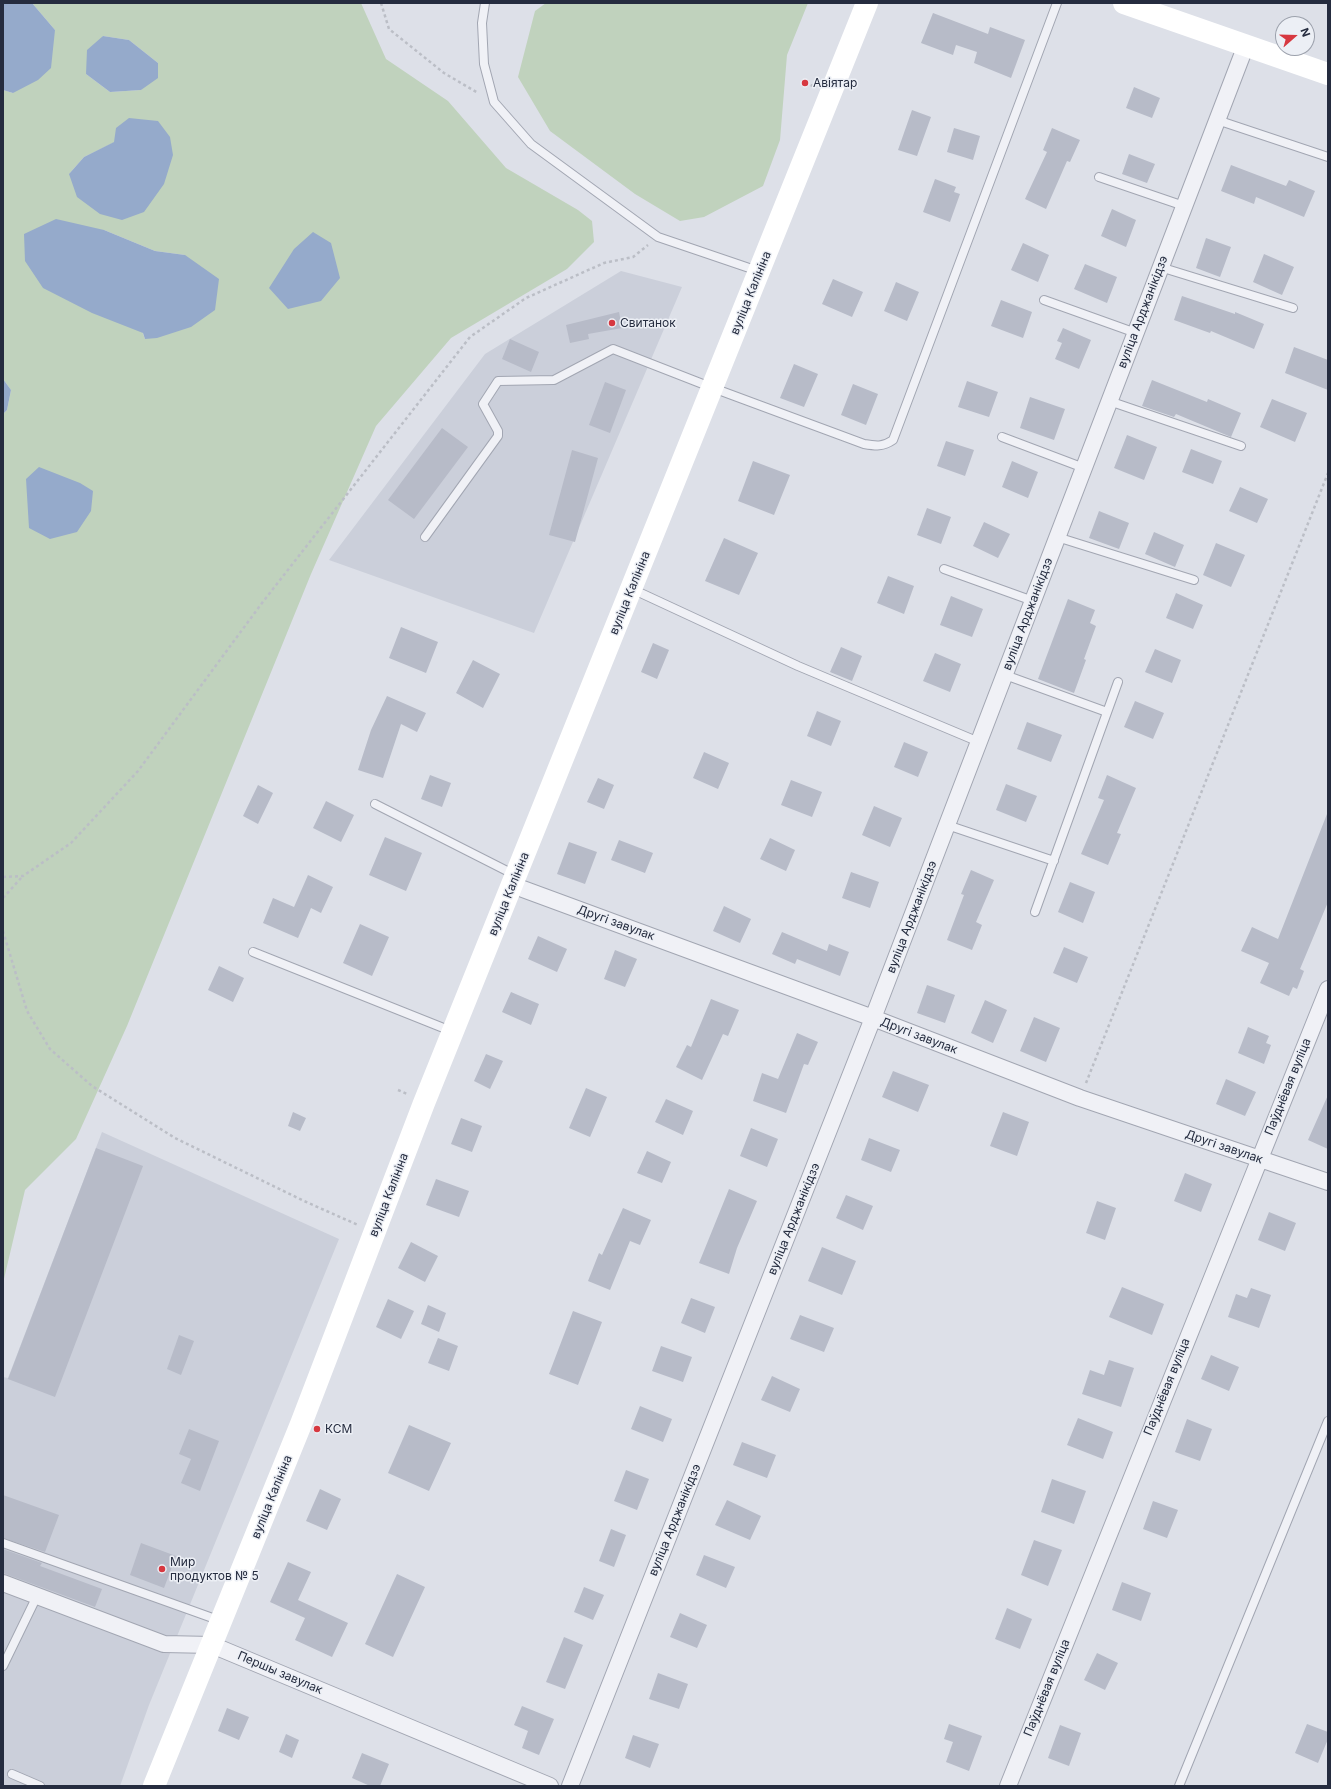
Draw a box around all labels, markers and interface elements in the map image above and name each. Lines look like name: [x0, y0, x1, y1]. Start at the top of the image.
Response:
north arrow: [1275, 16, 1315, 56]
text: N: [1297, 26, 1313, 39]
place label: Авіятар: [813, 76, 857, 90]
marker: Авіятар: [800, 78, 810, 88]
street label: вуліца Калініна: [728, 249, 774, 337]
street label: вуліца Арджанікідзэ: [1115, 254, 1171, 370]
place label: Свитанок: [620, 316, 676, 330]
marker: Свитанок: [607, 318, 617, 328]
street label: вуліца Калініна: [607, 549, 653, 637]
street label: вуліца Арджанікідзэ: [1000, 556, 1056, 672]
street label: вуліца Калініна: [486, 850, 532, 938]
street label: вуліца Арджанікідзэ: [884, 859, 940, 975]
street label: Другі завулак: [575, 902, 657, 944]
street label: Другі завулак: [879, 1015, 959, 1057]
street label: Паўднёвая вуліца: [1262, 1036, 1314, 1138]
street label: Другі завулак: [1183, 1127, 1265, 1167]
street label: вуліца Калініна: [366, 1151, 412, 1239]
street label: вуліца Арджанікідзэ: [765, 1161, 823, 1277]
street label: Паўднёвая вуліца: [1141, 1336, 1193, 1438]
place label: КСМ: [325, 1422, 352, 1436]
marker: КСМ: [312, 1424, 322, 1434]
street label: вуліца Калініна: [249, 1453, 295, 1541]
street label: вуліца Арджанікідзэ: [646, 1462, 704, 1578]
place label: Мир продуктов № 5: [170, 1555, 259, 1583]
marker: Мир продуктов № 5: [157, 1564, 167, 1574]
street label: Паўднёвая вуліца: [1021, 1637, 1073, 1739]
street label: Першы завулак: [235, 1649, 325, 1697]

